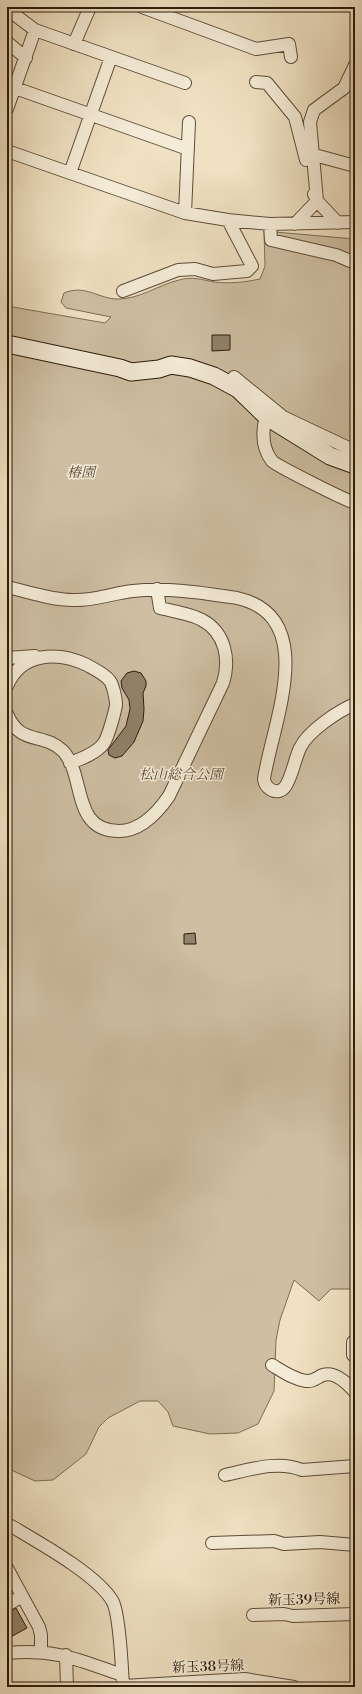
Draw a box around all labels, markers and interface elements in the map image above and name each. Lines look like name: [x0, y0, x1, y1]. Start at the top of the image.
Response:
park label: 椿園: [67, 464, 97, 482]
park label: 松山総合公園: [139, 766, 225, 784]
street label: 新玉39号線: [268, 1590, 340, 1610]
street label: 新玉38号線: [172, 1657, 244, 1677]

